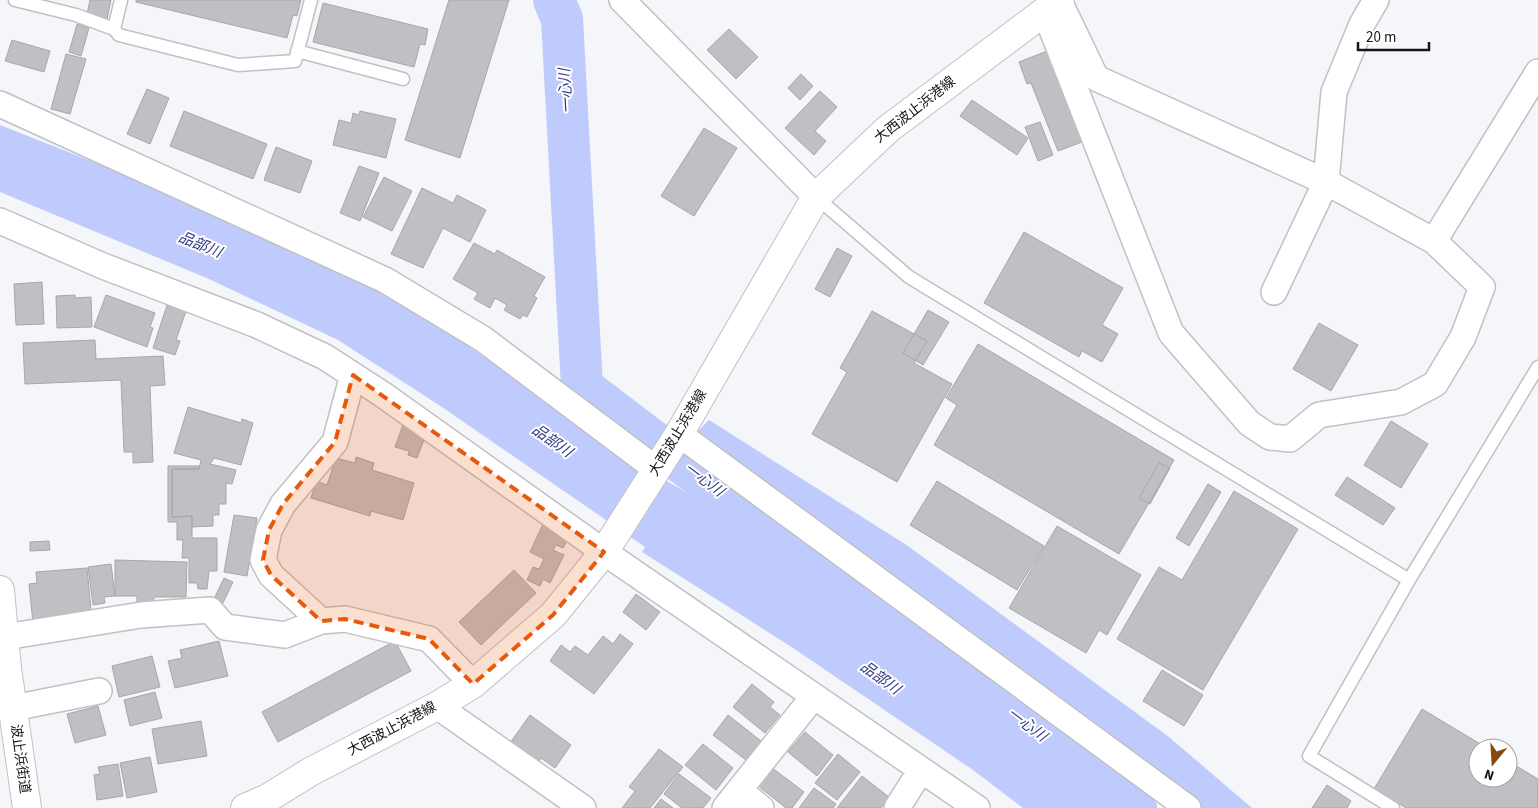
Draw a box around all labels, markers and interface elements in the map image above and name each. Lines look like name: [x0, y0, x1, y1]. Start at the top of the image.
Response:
scale bar: [1358, 20, 1429, 52]
text: 20 m: [1366, 27, 1396, 48]
water label: 一心川: [554, 66, 578, 114]
street label: 大西波止浜港線: [870, 72, 960, 148]
water label: 品部川: [175, 227, 227, 264]
street label: 大西波止浜港線: [644, 386, 712, 480]
water label: 品部川: [528, 419, 578, 464]
water label: 一心川: [680, 458, 730, 503]
water label: 品部川: [856, 656, 906, 701]
street label: 大西波止浜港線: [344, 697, 440, 761]
water label: 一心川: [1003, 703, 1053, 748]
street label: 波止浜街道: [5, 723, 35, 795]
north arrow: [1468, 738, 1518, 788]
text: N: [1482, 763, 1497, 785]

